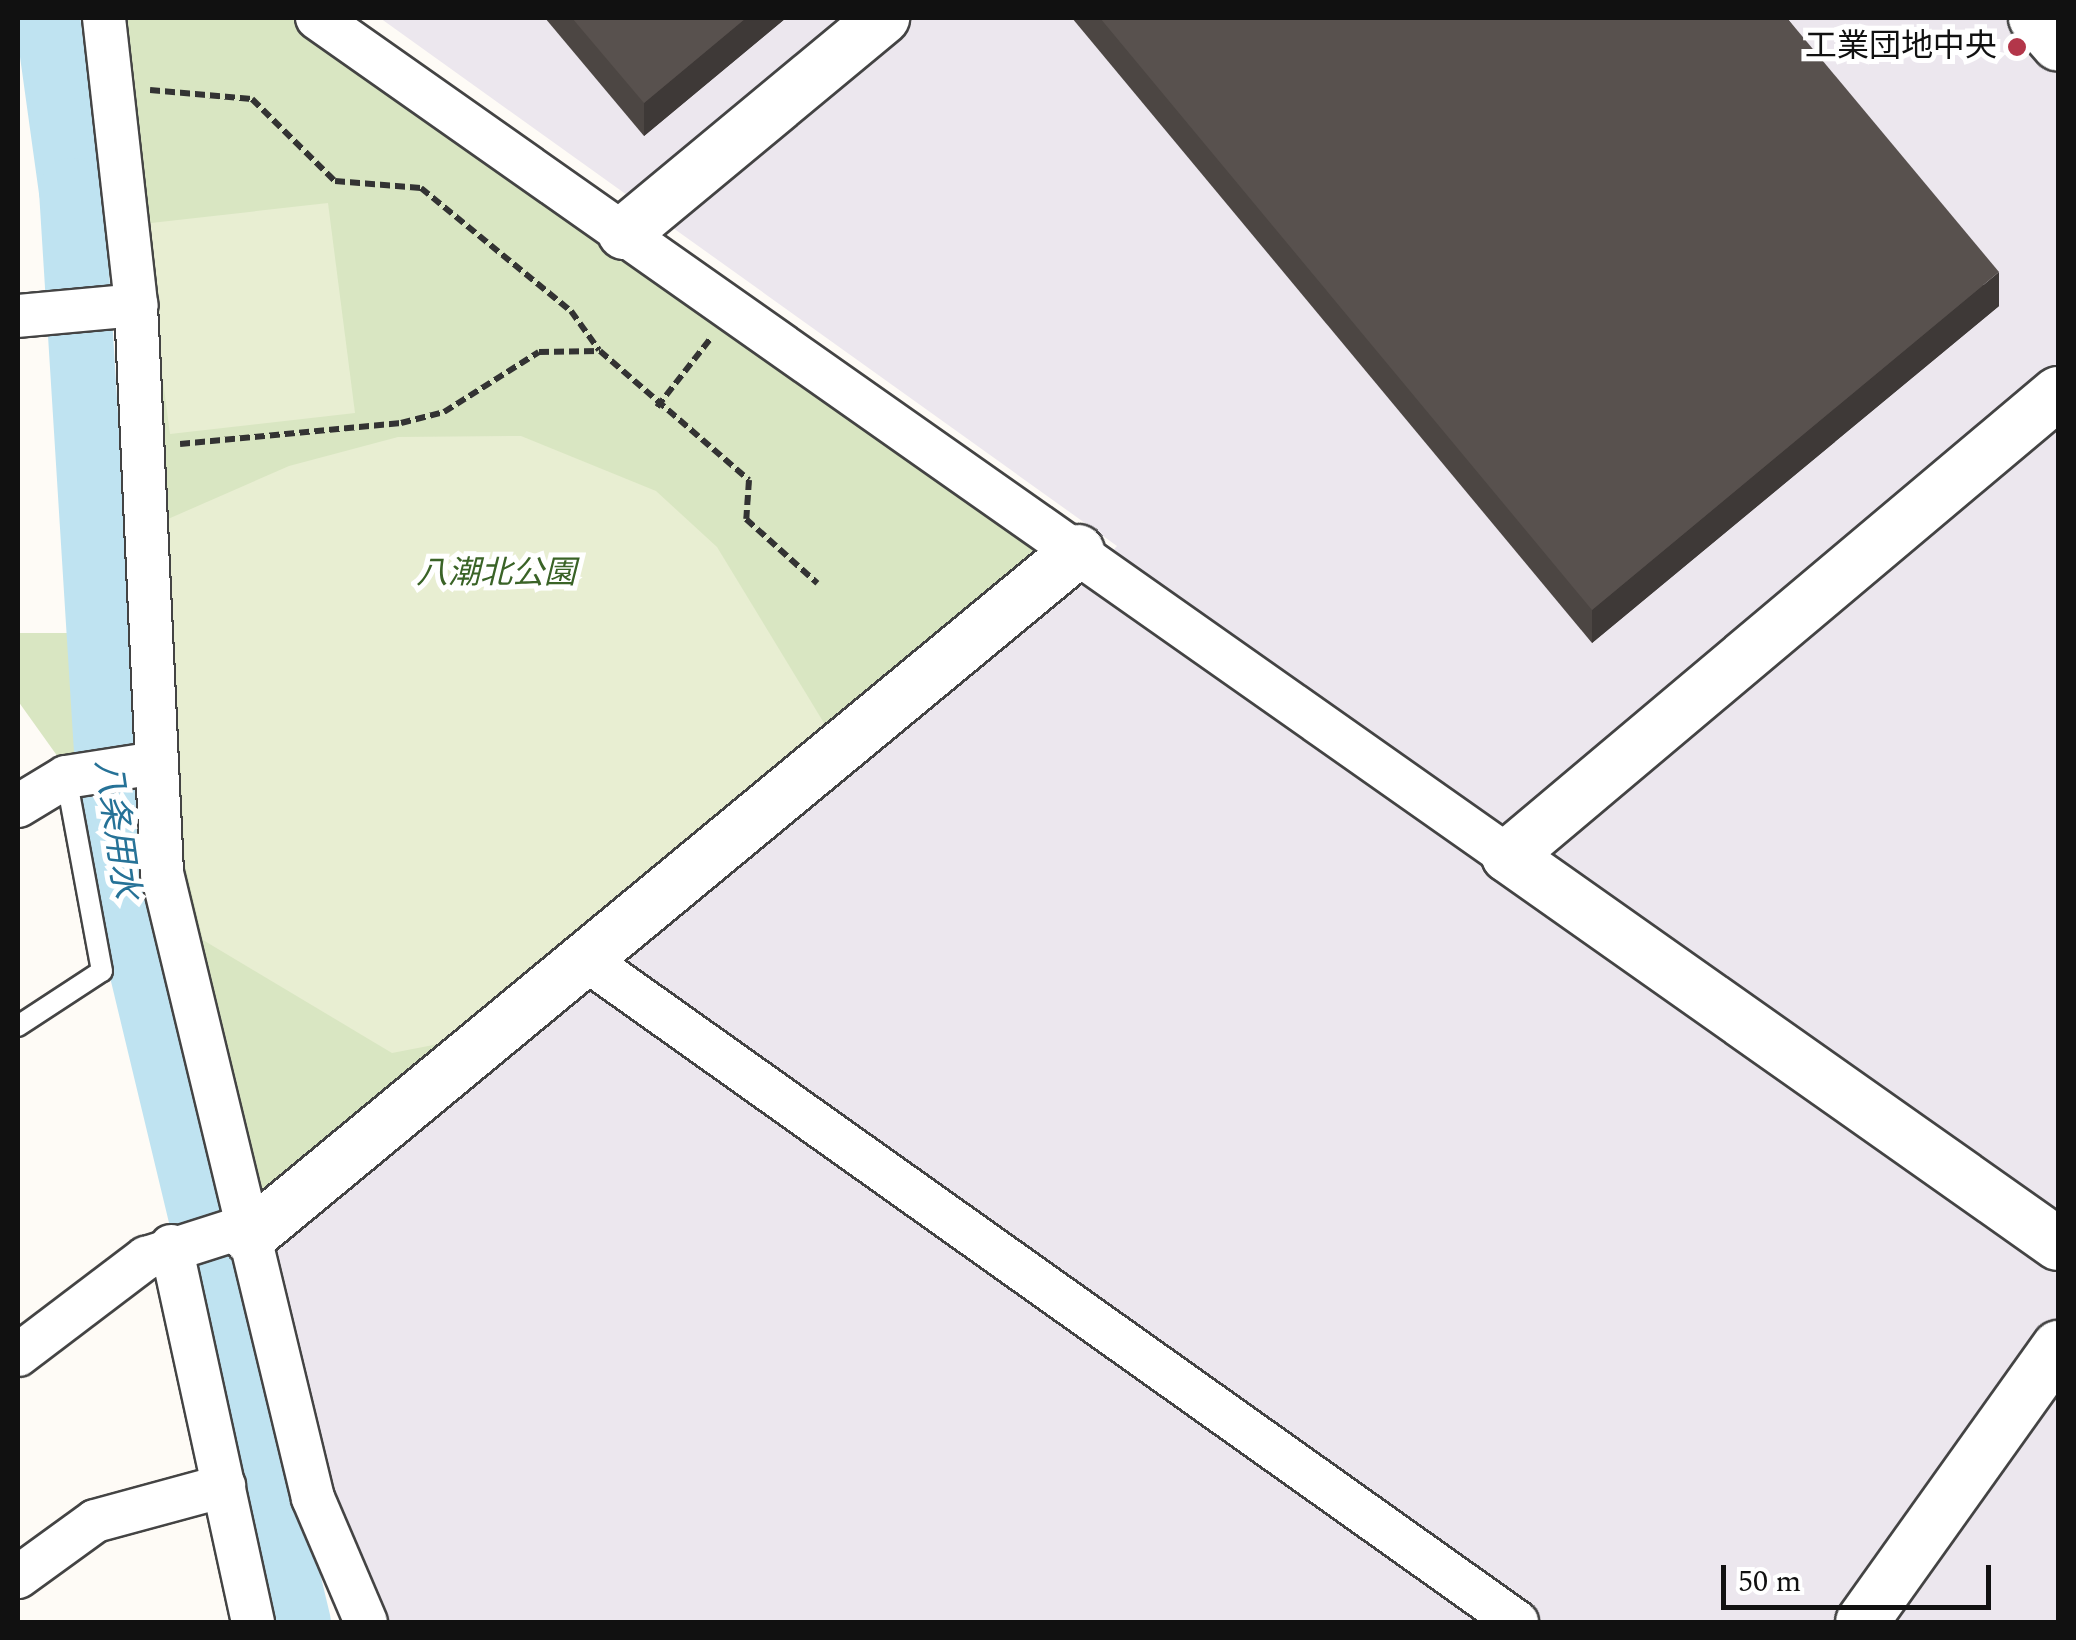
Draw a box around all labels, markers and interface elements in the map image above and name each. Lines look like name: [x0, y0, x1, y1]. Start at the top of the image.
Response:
place label: 工業団地中央: [1805, 28, 1997, 66]
marker: 工業団地中央: [2006, 36, 2028, 58]
park label: 八潮北公園: [416, 555, 576, 593]
water label: 八条用水: [85, 757, 147, 901]
scale bar: [1726, 1545, 1996, 1607]
text: 50 m: [1738, 1559, 1801, 1605]

